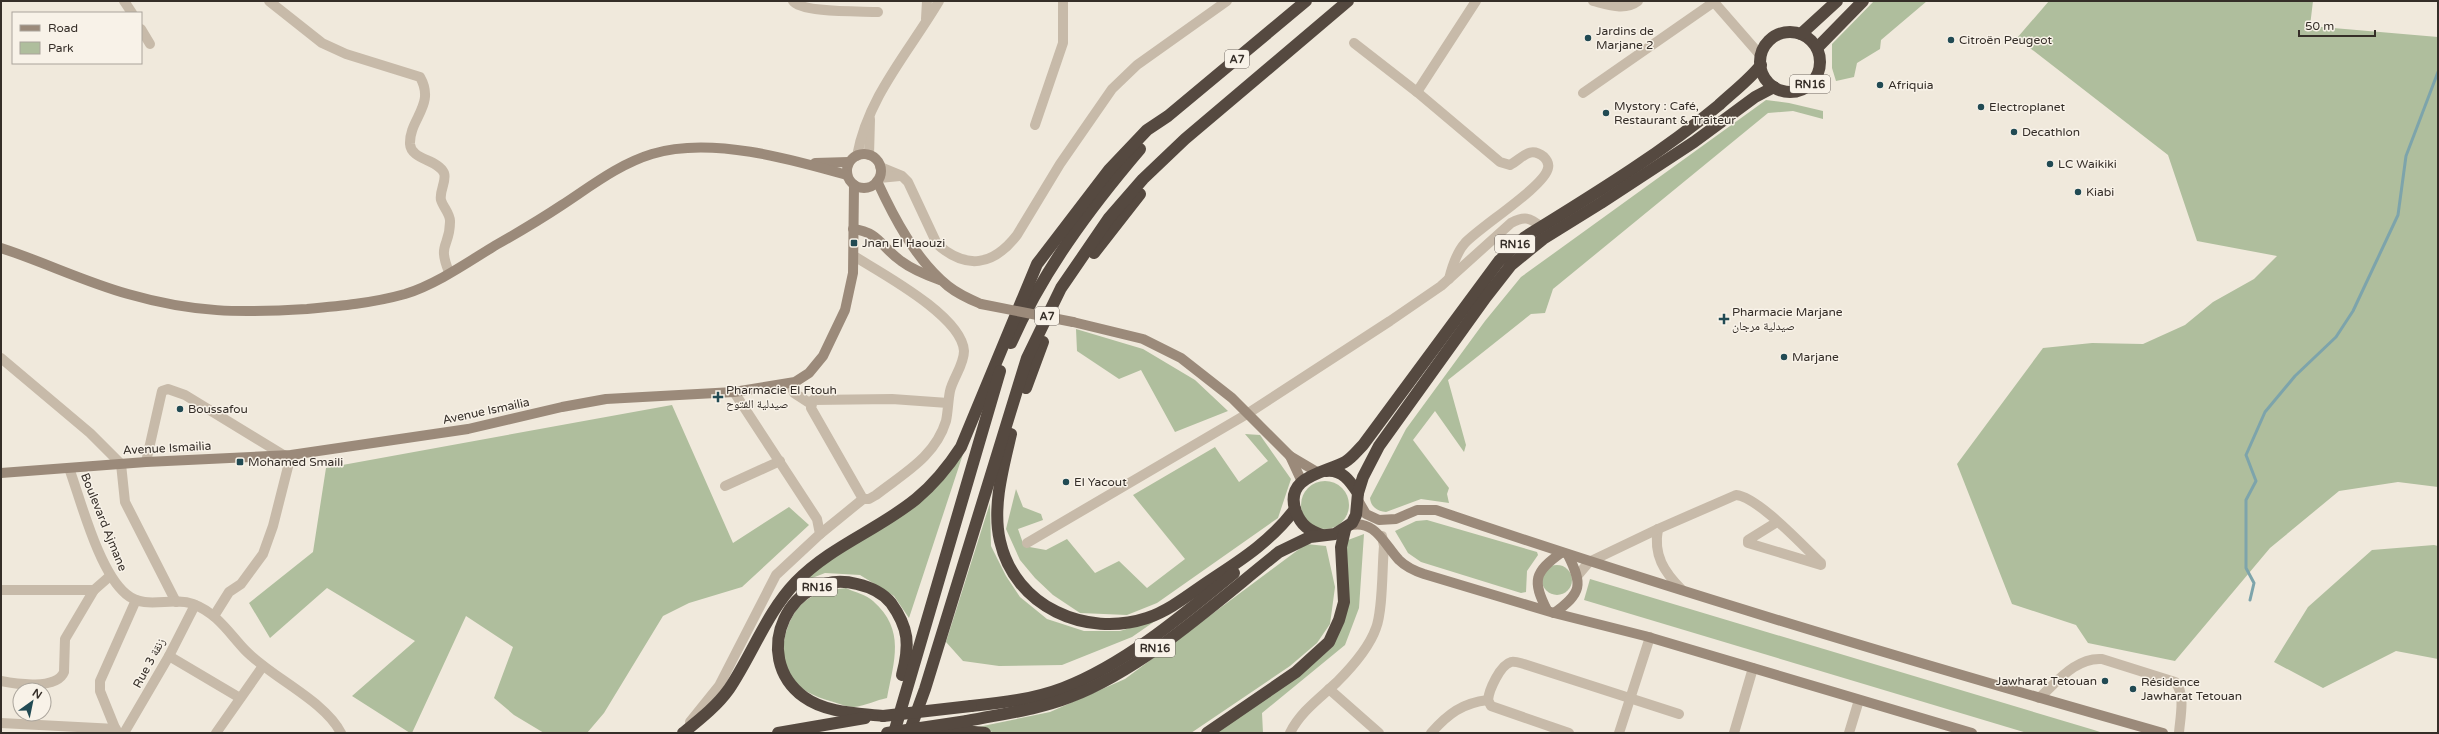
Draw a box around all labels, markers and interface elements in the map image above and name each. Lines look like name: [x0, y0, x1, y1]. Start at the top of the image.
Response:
legend: [12, 12, 142, 64]
scale bar: [2299, 12, 2375, 38]
text: 50 m: [2305, 19, 2334, 33]
text: Road: [48, 21, 78, 35]
place label: Jardins de Marjane 2: [1596, 24, 1654, 52]
marker: Jardins de Marjane 2: [1583, 33, 1593, 43]
place label: Citroën Peugeot: [1959, 33, 2052, 47]
marker: Citroën Peugeot: [1946, 35, 1956, 45]
text: Park: [48, 41, 74, 55]
road number: A7: [1225, 50, 1249, 68]
road number: RN16: [1790, 75, 1830, 93]
place label: Afriquia: [1888, 78, 1933, 92]
marker: Afriquia: [1875, 80, 1885, 90]
place label: Mystory : Café, Restaurant & Traiteur: [1614, 99, 1736, 127]
place label: Electroplanet: [1989, 100, 2066, 114]
marker: Electroplanet: [1976, 102, 1986, 112]
marker: Mystory : Café, Restaurant & Traiteur: [1601, 108, 1611, 118]
place label: Decathlon: [2022, 125, 2080, 139]
marker: Decathlon: [2009, 127, 2019, 137]
place label: LC Waikiki: [2058, 157, 2117, 171]
marker: LC Waikiki: [2045, 159, 2055, 169]
place label: Kiabi: [2086, 185, 2114, 199]
marker: Kiabi: [2073, 187, 2083, 197]
road number: RN16: [1495, 235, 1535, 253]
place label: Jnan El Haouzi: [862, 236, 945, 250]
marker: Jnan El Haouzi: [849, 238, 859, 248]
place label: Pharmacie Marjane صيدلية مرجان: [1732, 305, 1843, 333]
road number: A7: [1035, 307, 1059, 325]
marker: Pharmacie Marjane صيدلية مرجان: [1719, 314, 1729, 324]
place label: Marjane: [1792, 350, 1839, 364]
marker: Marjane: [1779, 352, 1789, 362]
place label: Pharmacie El Ftouh صيدلية الفتوح: [726, 383, 837, 411]
marker: Pharmacie El Ftouh صيدلية الفتوح: [713, 392, 723, 402]
street label: Avenue Ismailia: [441, 395, 531, 427]
place label: Boussafou: [188, 402, 248, 416]
marker: Boussafou: [175, 404, 185, 414]
street label: Avenue Ismailia: [122, 439, 212, 457]
place label: Mohamed Smaili: [248, 455, 343, 469]
marker: Mohamed Smaili: [235, 457, 245, 467]
street label: Boulevard Ajmane: [78, 471, 130, 573]
place label: El Yacout: [1074, 475, 1127, 489]
marker: El Yacout: [1061, 477, 1071, 487]
road number: RN16: [797, 578, 837, 596]
street label: Rue 3 زنقة: [130, 635, 168, 690]
road number: RN16: [1135, 639, 1175, 657]
place label: Jawharat Tetouan: [1996, 674, 2097, 688]
place label: Résidence Jawharat Tetouan: [2141, 675, 2242, 703]
marker: Jawharat Tetouan: [2100, 676, 2110, 686]
north arrow: [12, 682, 52, 722]
marker: Résidence Jawharat Tetouan: [2128, 684, 2138, 694]
text: N: [30, 686, 44, 702]

